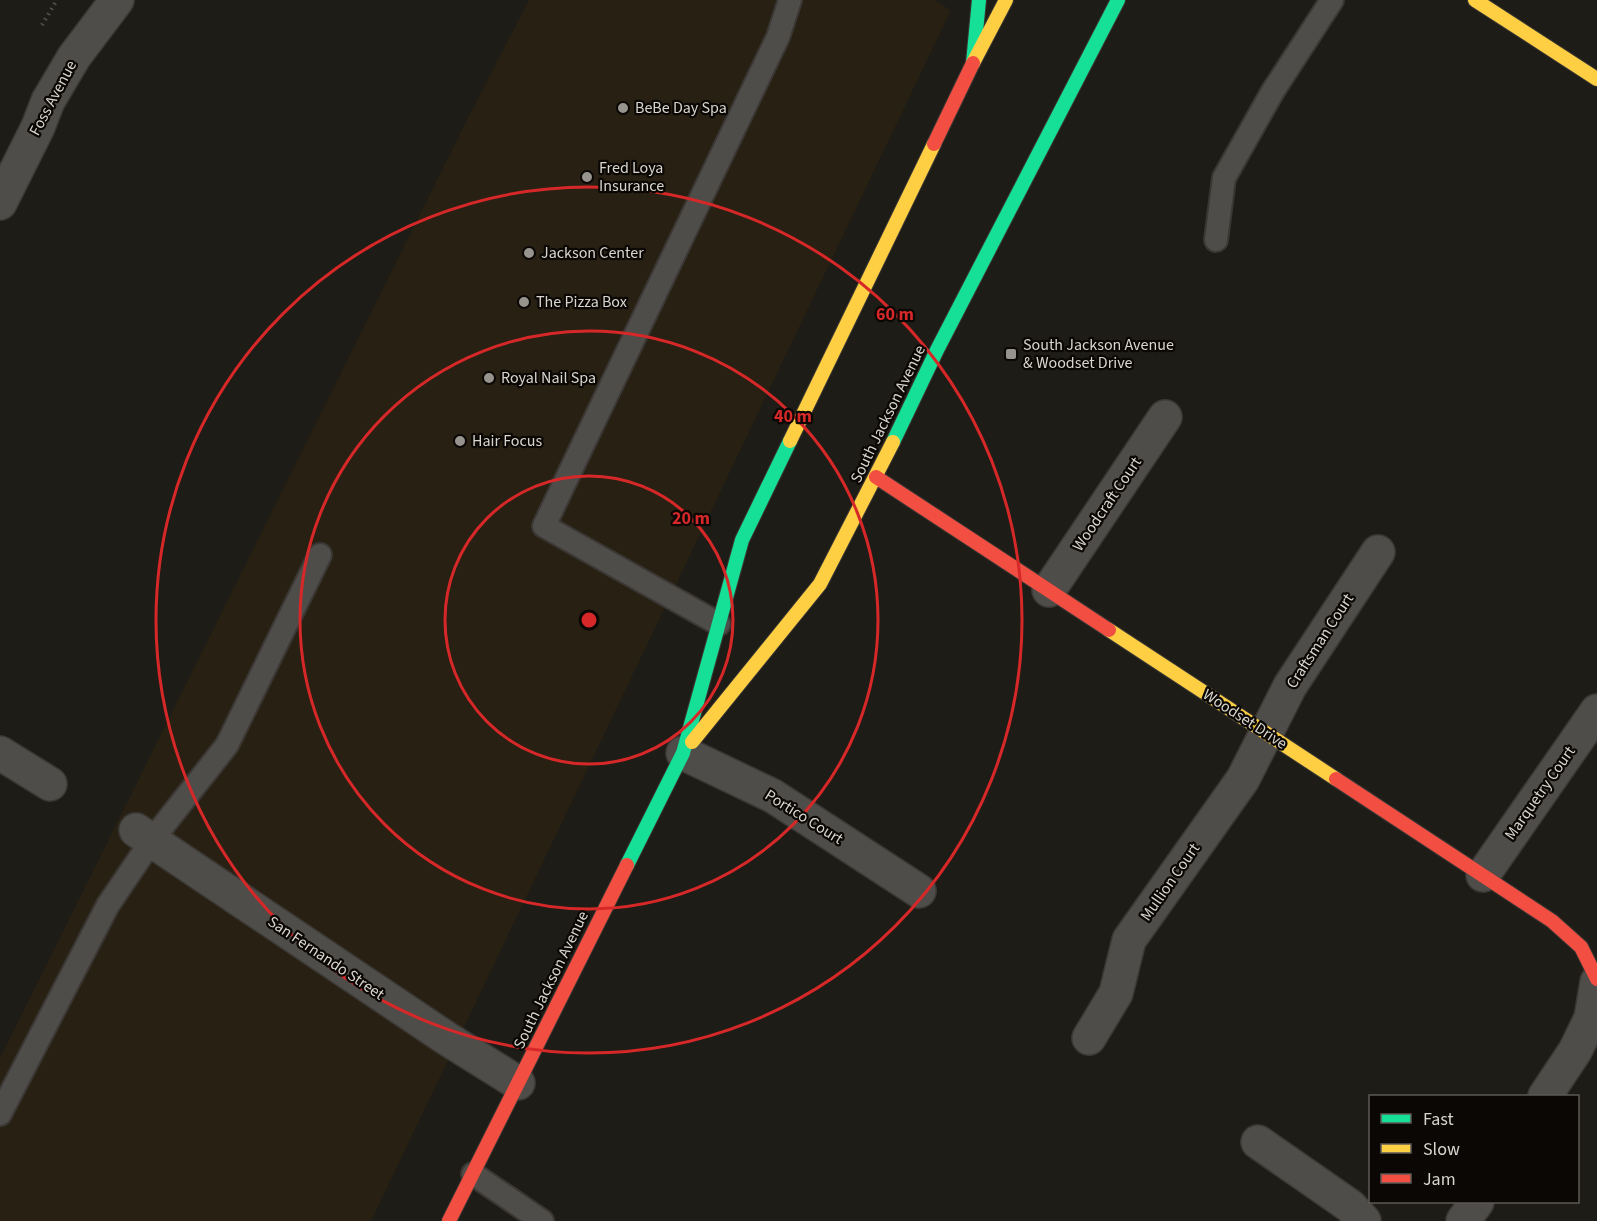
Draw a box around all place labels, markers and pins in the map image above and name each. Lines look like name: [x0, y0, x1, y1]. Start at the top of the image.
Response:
place label: BeBe Day Spa: [635, 97, 727, 119]
marker: BeBe Day Spa: [616, 101, 630, 115]
place label: Fred Loya Insurance: [599, 157, 664, 197]
marker: Fred Loya Insurance: [580, 170, 594, 184]
place label: Jackson Center: [541, 242, 644, 264]
marker: Jackson Center: [522, 246, 536, 260]
place label: The Pizza Box: [536, 291, 627, 313]
marker: The Pizza Box: [517, 295, 531, 309]
place label: South Jackson Avenue & Woodset Drive: [1023, 334, 1174, 374]
marker: South Jackson Avenue & Woodset Drive: [1004, 347, 1018, 361]
place label: Royal Nail Spa: [501, 367, 596, 389]
marker: Royal Nail Spa: [482, 371, 496, 385]
place label: Hair Focus: [472, 430, 543, 452]
marker: Hair Focus: [453, 434, 467, 448]
centre of rings: [579, 610, 599, 630]

